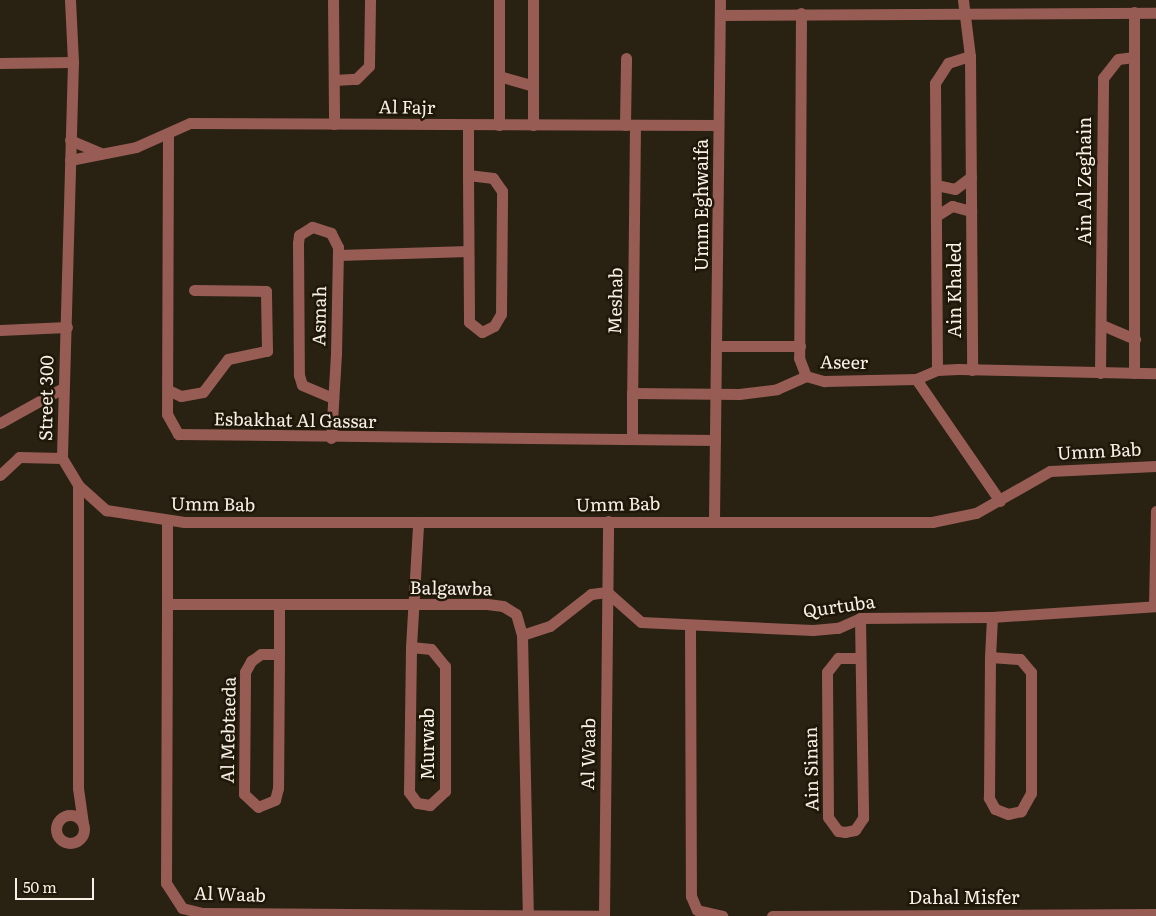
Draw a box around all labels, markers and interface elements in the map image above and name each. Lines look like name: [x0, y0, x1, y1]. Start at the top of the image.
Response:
street label: Al Fajr: [378, 96, 436, 118]
street label: Ain Al Zeghain: [1073, 117, 1095, 245]
street label: Umm Eghwaifa: [690, 139, 712, 271]
street label: Ain Khaled: [943, 242, 965, 338]
street label: Meshab: [604, 267, 626, 335]
street label: Asmah: [308, 286, 330, 346]
street label: Aseer: [820, 351, 868, 373]
street label: Street 300: [34, 355, 58, 441]
street label: Esbakhat Al Gassar: [213, 408, 377, 432]
street label: Umm Bab: [1056, 438, 1142, 464]
street label: Umm Bab: [171, 492, 255, 516]
street label: Umm Bab: [576, 492, 660, 516]
street label: Balgawba: [410, 576, 492, 600]
street label: Qurtuba: [802, 590, 876, 622]
street label: Al Mebtaeda: [216, 676, 240, 784]
street label: Murwab: [416, 708, 438, 780]
street label: Al Waab: [577, 718, 599, 790]
street label: Ain Sinan: [799, 726, 823, 812]
scale bar: [18, 868, 96, 900]
text: 50 m: [23, 875, 57, 898]
street label: Al Waab: [194, 882, 266, 906]
street label: Dahal Misfer: [908, 886, 1020, 908]

